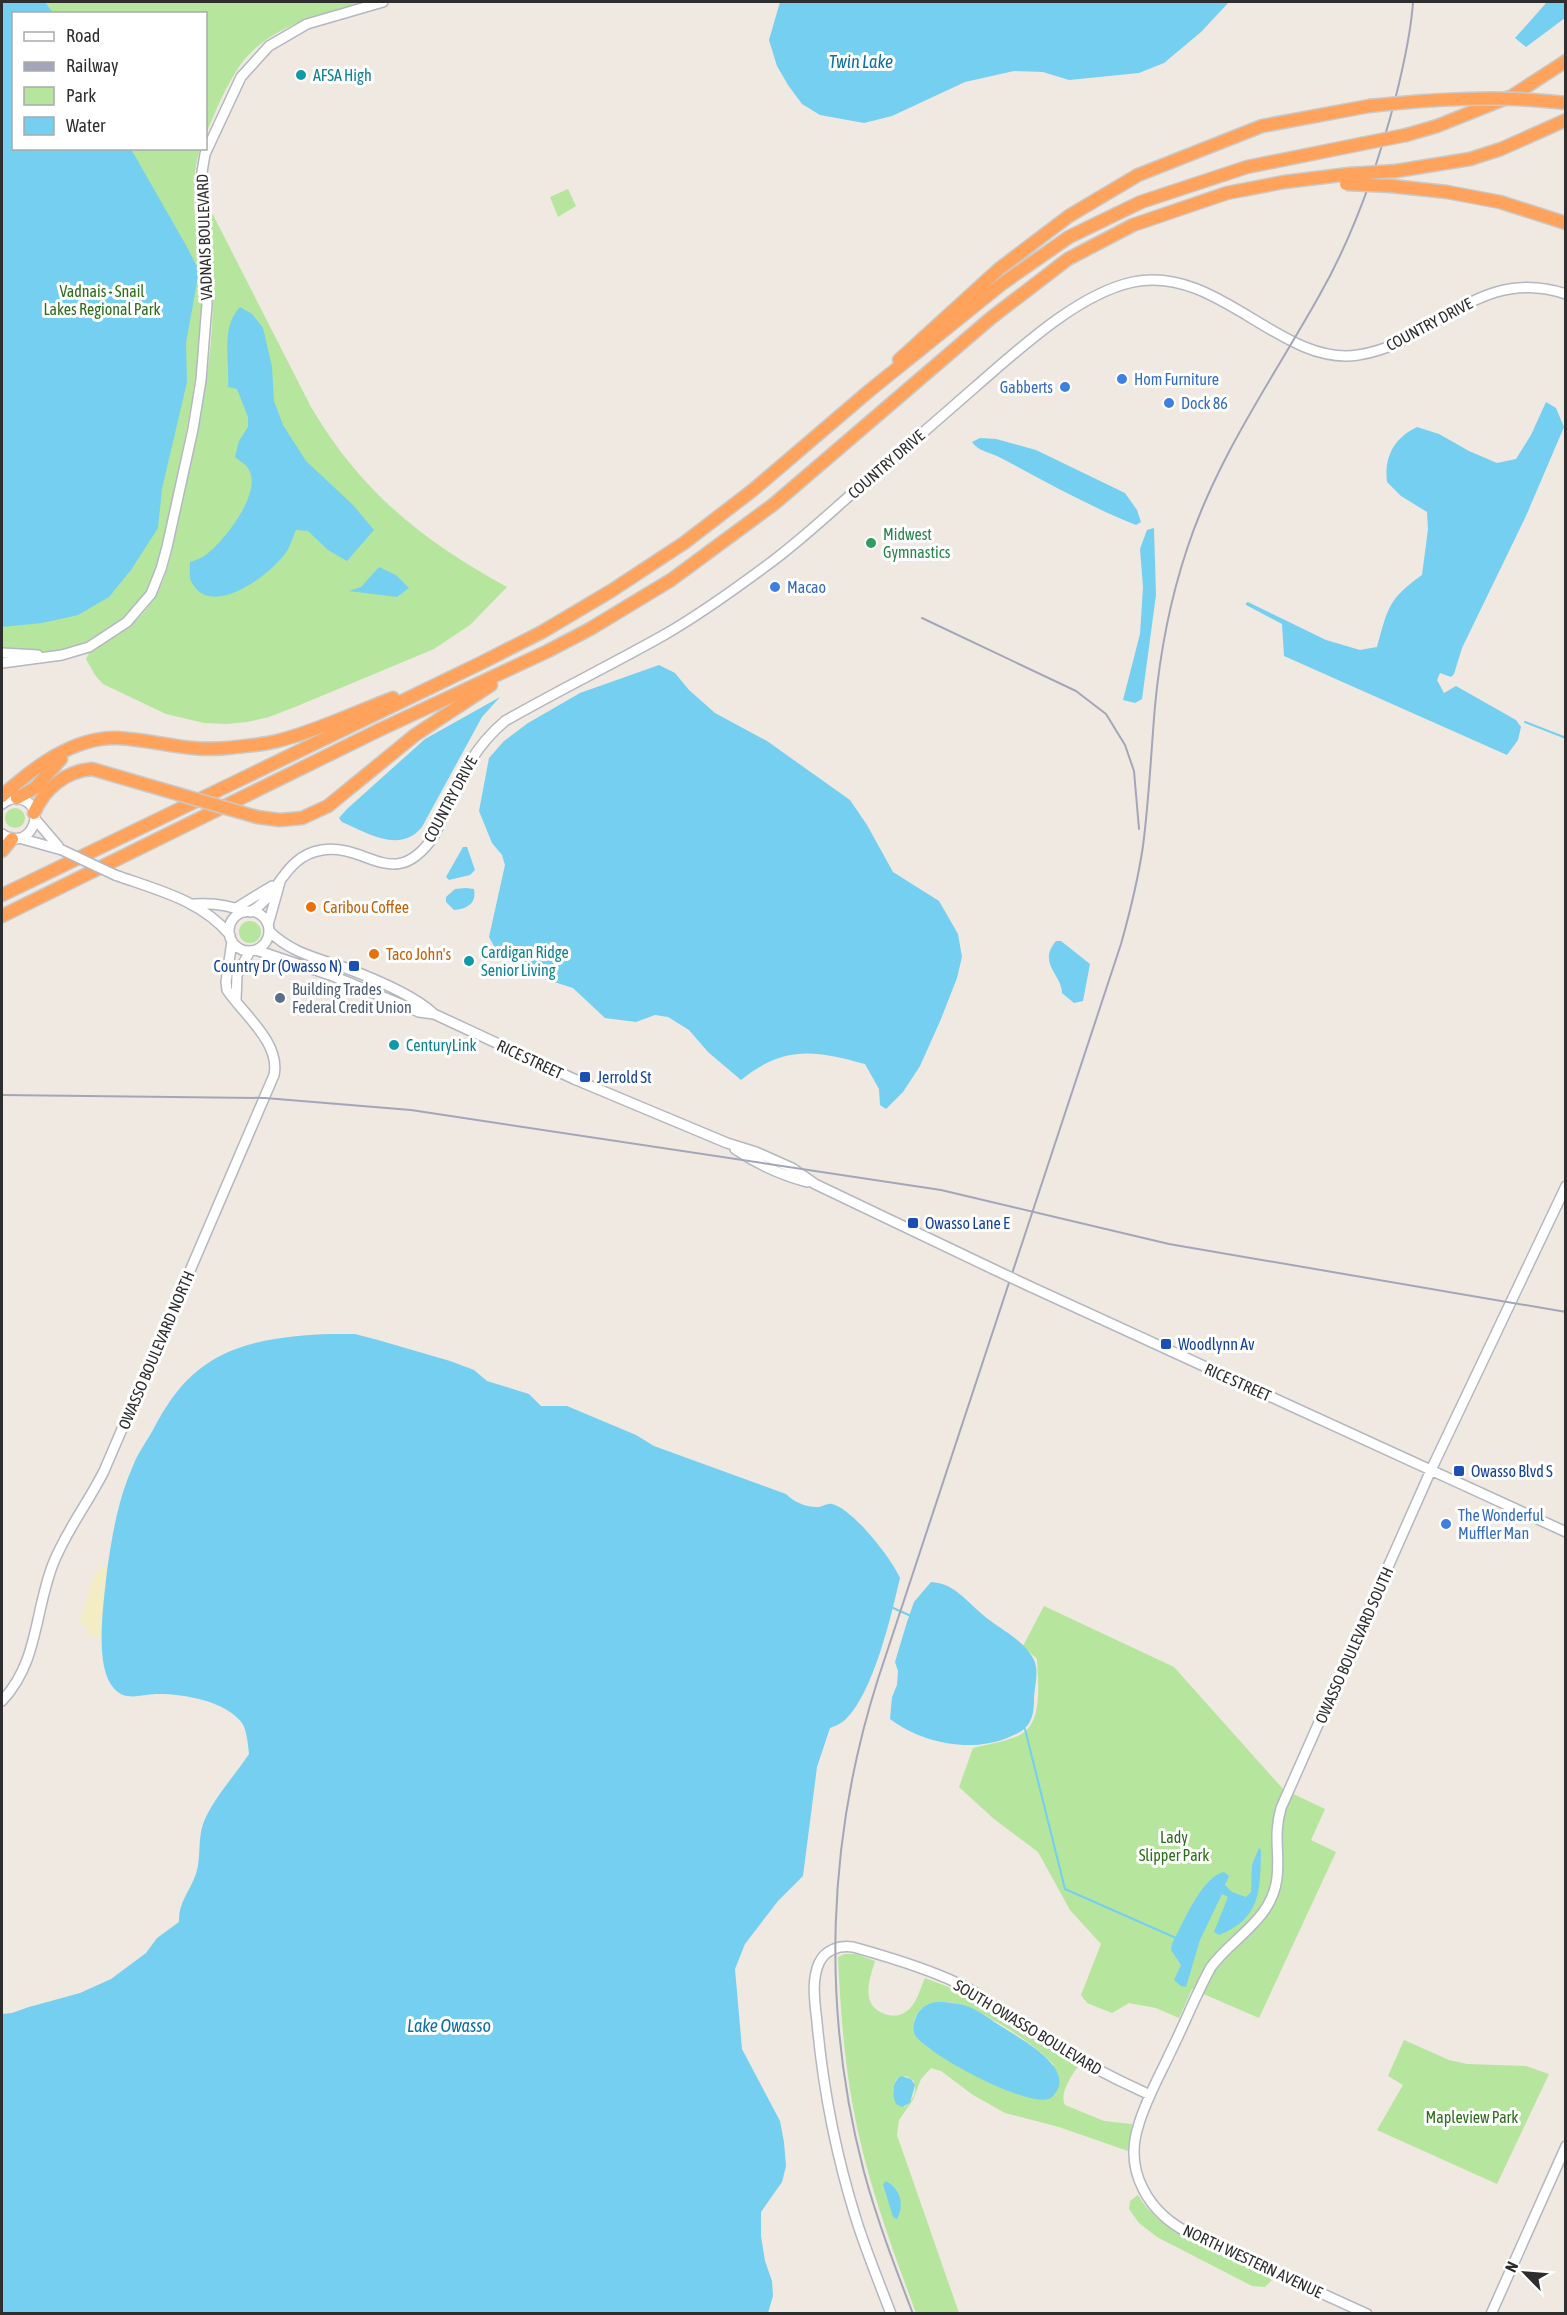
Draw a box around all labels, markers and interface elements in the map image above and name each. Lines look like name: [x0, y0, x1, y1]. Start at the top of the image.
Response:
legend: [12, 12, 207, 150]
text: Road: [66, 25, 100, 46]
water label: Twin Lake: [829, 51, 893, 72]
text: Railway: [66, 55, 118, 76]
place label: AFSA High: [313, 66, 372, 85]
marker: AFSA High: [294, 68, 308, 82]
text: Park: [66, 85, 96, 106]
text: Water: [66, 115, 106, 136]
street label: VADNAIS BOULEVARD: [193, 174, 215, 300]
park label: Vadnais - Snail Lakes Regional Park: [43, 282, 161, 319]
street label: COUNTRY DRIVE: [1383, 294, 1475, 354]
place label: Hom Furniture: [1134, 370, 1219, 388]
marker: Hom Furniture: [1115, 372, 1129, 386]
place label: Gabberts: [1000, 378, 1053, 396]
marker: Gabberts: [1058, 380, 1072, 394]
place label: Dock 86: [1181, 394, 1228, 412]
marker: Dock 86: [1162, 396, 1176, 410]
street label: COUNTRY DRIVE: [844, 426, 928, 502]
place label: Midwest Gymnastics: [883, 525, 951, 562]
marker: Midwest Gymnastics: [864, 536, 878, 550]
place label: Macao: [787, 578, 826, 596]
marker: Macao: [768, 580, 782, 594]
street label: COUNTRY DRIVE: [420, 753, 480, 845]
place label: Caribou Coffee: [323, 898, 409, 916]
marker: Caribou Coffee: [304, 900, 318, 914]
place label: Cardigan Ridge Senior Living: [481, 943, 569, 980]
place label: Taco John's: [386, 945, 451, 963]
marker: Taco John's: [367, 947, 381, 961]
marker: Cardigan Ridge Senior Living: [462, 954, 476, 968]
place label: Country Dr (Owasso N): [214, 957, 342, 976]
marker: Country Dr (Owasso N): [347, 959, 361, 973]
place label: Building Trades Federal Credit Union: [292, 980, 412, 1016]
marker: Building Trades Federal Credit Union: [273, 991, 287, 1005]
place label: CenturyLink: [406, 1036, 477, 1055]
street label: RICE STREET: [494, 1036, 566, 1082]
marker: CenturyLink: [387, 1038, 401, 1052]
place label: Jerrold St: [597, 1068, 652, 1086]
marker: Jerrold St: [578, 1070, 592, 1084]
place label: Owasso Lane E: [925, 1214, 1010, 1232]
marker: Owasso Lane E: [906, 1216, 920, 1230]
street label: OWASSO BOULEVARD NORTH: [114, 1268, 198, 1432]
place label: Woodlynn Av: [1178, 1335, 1255, 1354]
marker: Woodlynn Av: [1159, 1337, 1173, 1351]
street label: RICE STREET: [1202, 1359, 1274, 1405]
place label: Owasso Blvd S: [1471, 1462, 1553, 1480]
marker: Owasso Blvd S: [1452, 1464, 1466, 1478]
place label: The Wonderful Muffler Man: [1458, 1506, 1545, 1542]
marker: The Wonderful Muffler Man: [1439, 1517, 1453, 1531]
street label: OWASSO BOULEVARD SOUTH: [1311, 1564, 1397, 1726]
park label: Lady Slipper Park: [1139, 1828, 1209, 1865]
street label: SOUTH OWASSO BOULEVARD: [951, 1976, 1105, 2078]
water label: Lake Owasso: [407, 2015, 491, 2036]
park label: Mapleview Park: [1426, 2108, 1518, 2127]
street label: NORTH WESTERN AVENUE: [1180, 2221, 1326, 2301]
north arrow: [1495, 2243, 1555, 2303]
text: N: [1501, 2259, 1522, 2275]

